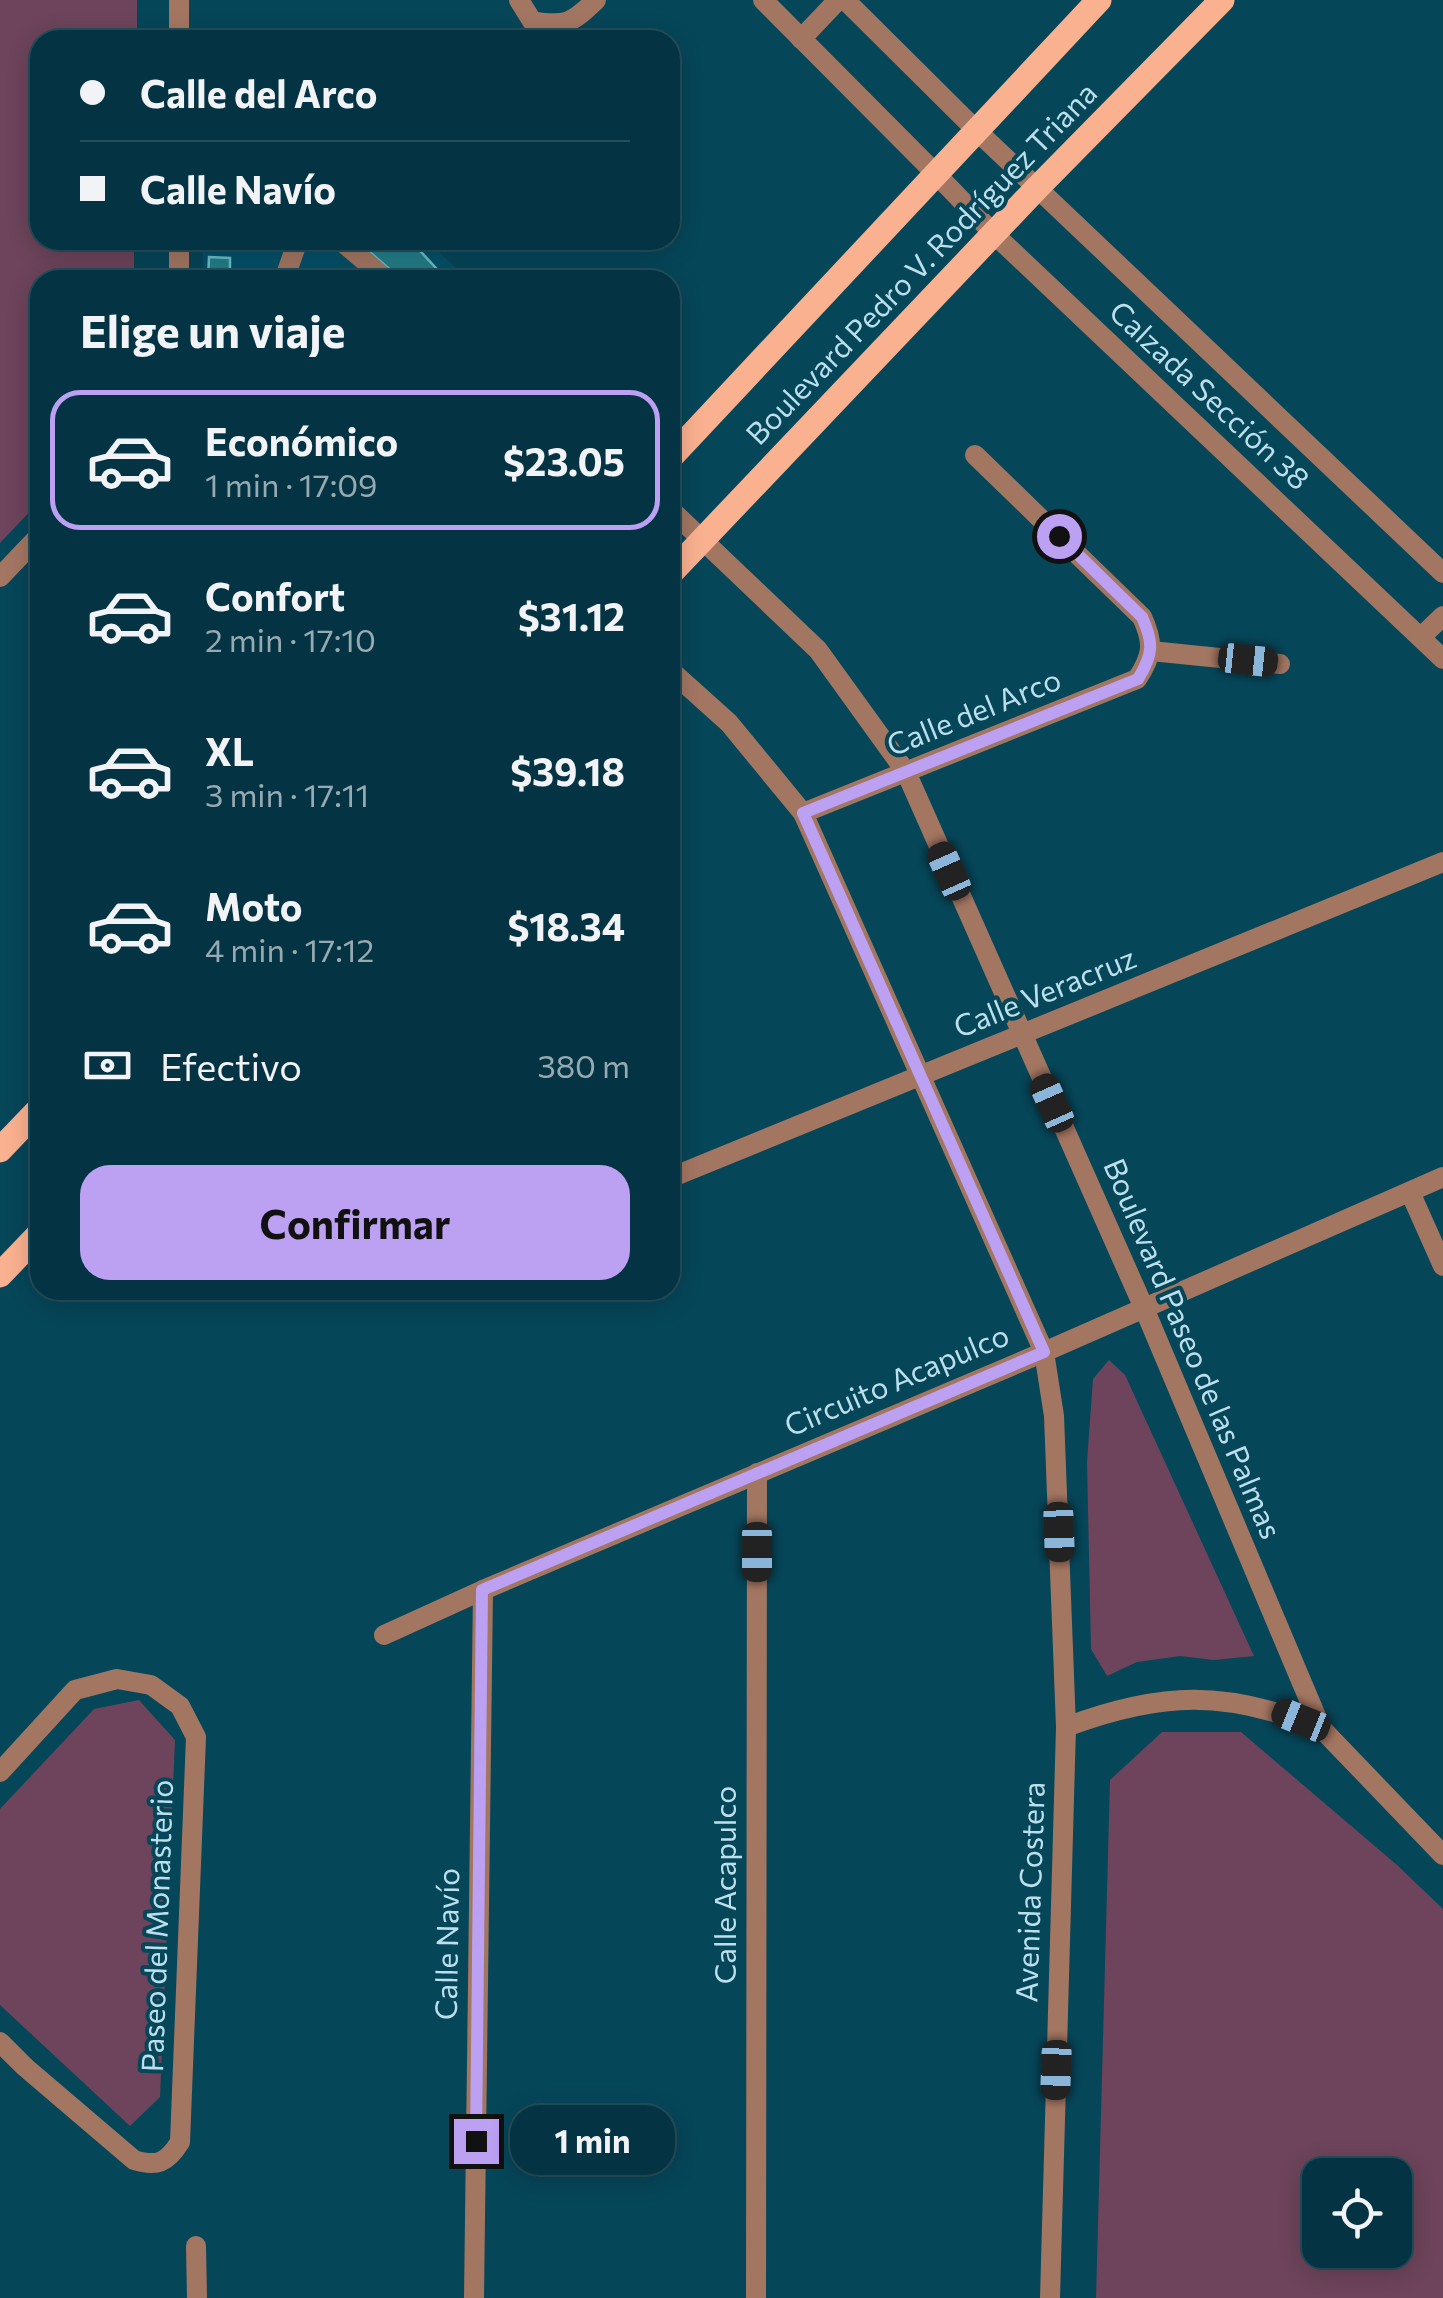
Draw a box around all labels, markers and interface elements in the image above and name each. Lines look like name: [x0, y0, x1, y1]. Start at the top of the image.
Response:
text: Calle del Arco: [140, 69, 377, 116]
street label: Boulevard Pedro V. Rodríguez Triana: [737, 73, 1103, 451]
text: Calle Navío: [140, 165, 336, 212]
street label: Calzada Sección 38: [1103, 292, 1318, 496]
text: Elige un viaje: [80, 302, 345, 357]
icon: car: [85, 415, 175, 505]
text: Económico: [205, 417, 398, 464]
text: $23.05: [503, 437, 625, 484]
text: 1 min · 17:09: [205, 464, 378, 504]
route start: [1037, 514, 1082, 559]
icon: car: [85, 570, 175, 660]
text: Confort: [205, 572, 345, 619]
text: $31.12: [518, 592, 625, 639]
text: 2 min · 17:10: [205, 619, 376, 659]
car: [1217, 642, 1279, 678]
street label: Calle del Arco: [881, 659, 1066, 762]
icon: car: [85, 725, 175, 815]
text: XL: [205, 727, 254, 774]
text: $39.18: [510, 747, 625, 794]
text: 3 min · 17:11: [205, 774, 369, 814]
car: [923, 837, 975, 905]
icon: car: [85, 880, 175, 970]
text: Moto: [205, 882, 303, 929]
text: $18.34: [507, 902, 625, 949]
text: 4 min · 17:12: [205, 929, 374, 969]
street label: Calle Veracruz: [948, 937, 1141, 1044]
icon: cash: [80, 1038, 135, 1093]
text: Efectivo: [160, 1042, 302, 1089]
text: 380 m: [537, 1045, 630, 1085]
car: [1026, 1069, 1078, 1137]
street label: Boulevard Paseo de las Palmas: [1097, 1152, 1291, 1544]
button: Confirmar: [80, 1165, 630, 1280]
street label: Circuito Acapulco: [778, 1315, 1014, 1443]
car: [1043, 1501, 1075, 1563]
car: [742, 1522, 772, 1582]
car: [1268, 1695, 1334, 1745]
street label: Paseo del Monasterio: [132, 1779, 179, 2073]
street label: Avenida Costera: [1006, 1781, 1051, 2003]
street label: Calle Acapulco: [705, 1786, 742, 1984]
street label: Calle Navío: [426, 1868, 465, 2020]
car: [1040, 2039, 1072, 2101]
callout: 1 min: [511, 2106, 676, 2176]
route end: [454, 2119, 499, 2164]
text: 1 min: [555, 2120, 630, 2160]
map controls: [1302, 2158, 1412, 2268]
button: locate: [1302, 2158, 1412, 2268]

